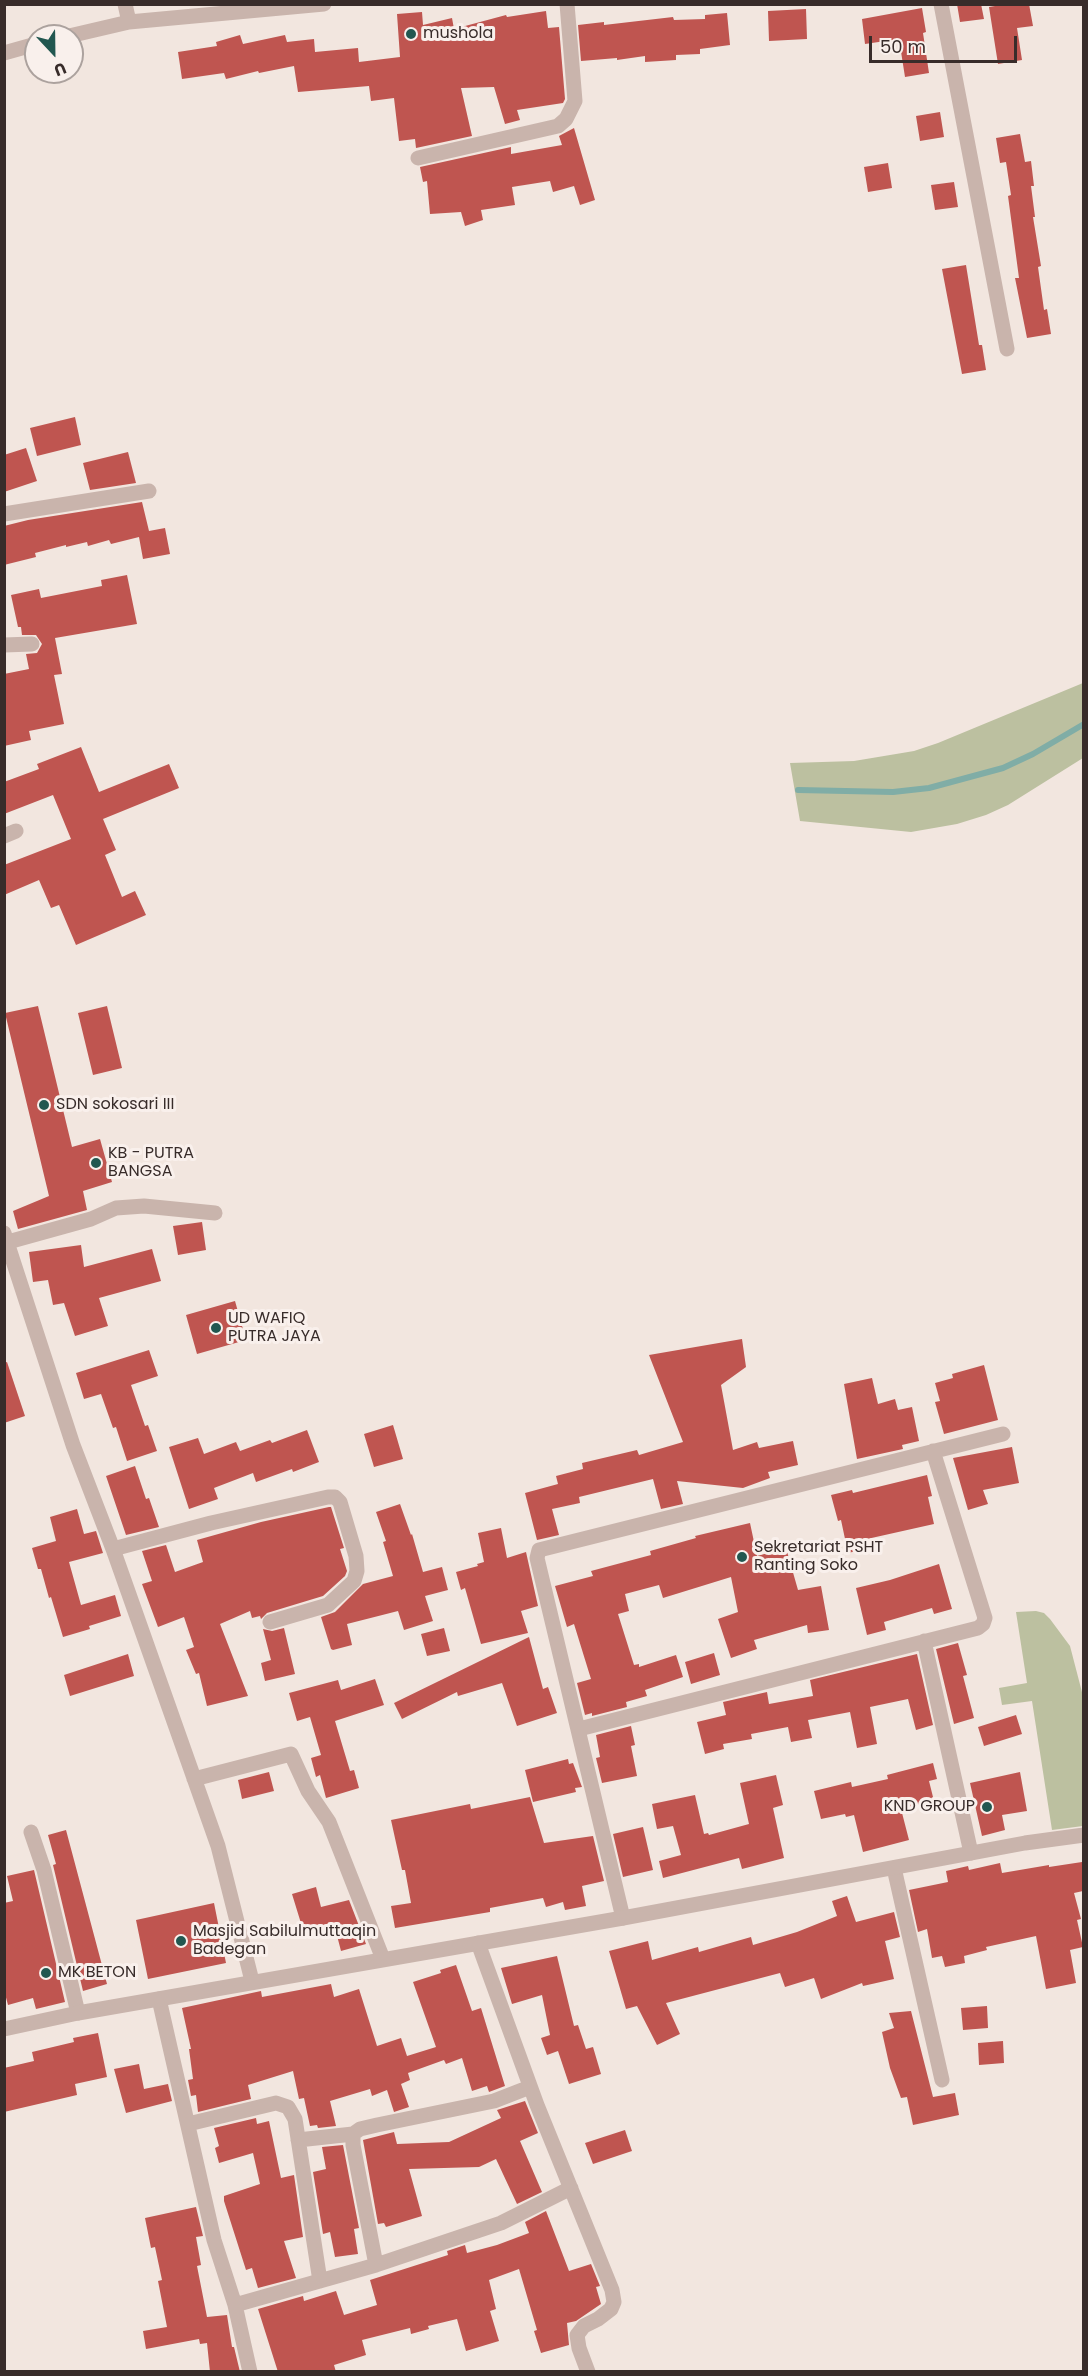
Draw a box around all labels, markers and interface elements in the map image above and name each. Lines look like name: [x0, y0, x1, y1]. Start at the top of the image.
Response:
north arrow: [24, 24, 84, 84]
place label: mushola: [423, 24, 493, 44]
scale bar: [872, 24, 1020, 62]
marker: mushola: [404, 27, 418, 41]
text: 50 m: [880, 34, 926, 59]
text: U: [51, 57, 70, 82]
place label: SDN sokosari III: [56, 1095, 174, 1115]
marker: SDN sokosari III: [37, 1098, 51, 1112]
place label: KB - PUTRA BANGSA: [108, 1144, 194, 1182]
marker: KB - PUTRA BANGSA: [89, 1156, 103, 1170]
place label: UD WAFIQ PUTRA JAYA: [228, 1309, 321, 1347]
marker: UD WAFIQ PUTRA JAYA: [209, 1321, 223, 1335]
place label: Sekretariat PSHT Ranting Soko: [754, 1538, 883, 1576]
marker: Sekretariat PSHT Ranting Soko: [735, 1550, 749, 1564]
place label: KND GROUP: [884, 1797, 975, 1817]
marker: KND GROUP: [980, 1800, 994, 1814]
place label: Masjid Sabilulmuttaqin Badegan: [193, 1922, 376, 1960]
marker: Masjid Sabilulmuttaqin Badegan: [174, 1934, 188, 1948]
place label: MK BETON: [58, 1963, 136, 1983]
marker: MK BETON: [39, 1966, 53, 1980]

